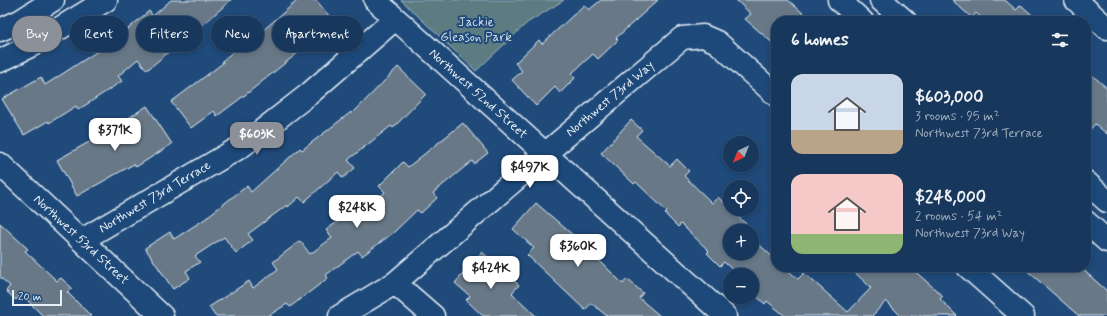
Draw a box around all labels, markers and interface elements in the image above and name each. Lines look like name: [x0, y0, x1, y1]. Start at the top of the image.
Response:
park label: Jackie Gleason Park: [440, 14, 512, 46]
chip: Buy: [12, 16, 62, 52]
chip: Rent: [70, 16, 128, 52]
chip: Filters: [136, 16, 203, 52]
chip: New: [211, 16, 264, 52]
chip: Apartment: [272, 16, 363, 52]
text: 6 homes: [791, 29, 849, 51]
icon: filters: [1049, 29, 1071, 51]
street label: Northwest 52nd Street: [425, 45, 531, 143]
street label: Northwest 73rd Way: [562, 57, 658, 141]
text: $603,000: [915, 86, 984, 108]
icon: home: [823, 90, 871, 138]
text: 3 rooms · 95 m²: [915, 108, 999, 125]
pin: $371K: [87, 118, 143, 152]
text: $371K: [98, 122, 132, 139]
pin: $603K: [229, 122, 285, 156]
text: Northwest 73rd Terrace: [915, 125, 1043, 142]
text: $603K: [239, 126, 275, 143]
north arrow: [723, 136, 759, 172]
map controls: [723, 136, 759, 304]
pin: $497K: [502, 155, 558, 189]
street label: Northwest 73rd Terrace: [96, 157, 214, 237]
text: $497K: [510, 159, 550, 176]
button: locate: [723, 180, 759, 216]
text: $248,000: [915, 186, 986, 208]
icon: home: [823, 190, 871, 238]
street label: Northwest 53rd Street: [30, 191, 132, 289]
pin: $248K: [329, 195, 385, 229]
text: $248K: [338, 199, 376, 216]
text: 2 rooms · 54 m²: [915, 208, 1002, 225]
button: +: [723, 224, 759, 260]
text: Northwest 73rd Way: [915, 225, 1025, 242]
pin: $360K: [550, 234, 606, 268]
text: $360K: [559, 238, 597, 255]
pin: $424K: [463, 256, 519, 290]
text: $424K: [472, 260, 510, 277]
button: −: [723, 268, 759, 304]
scale bar: [12, 288, 62, 307]
text: 20 m: [18, 290, 41, 304]

